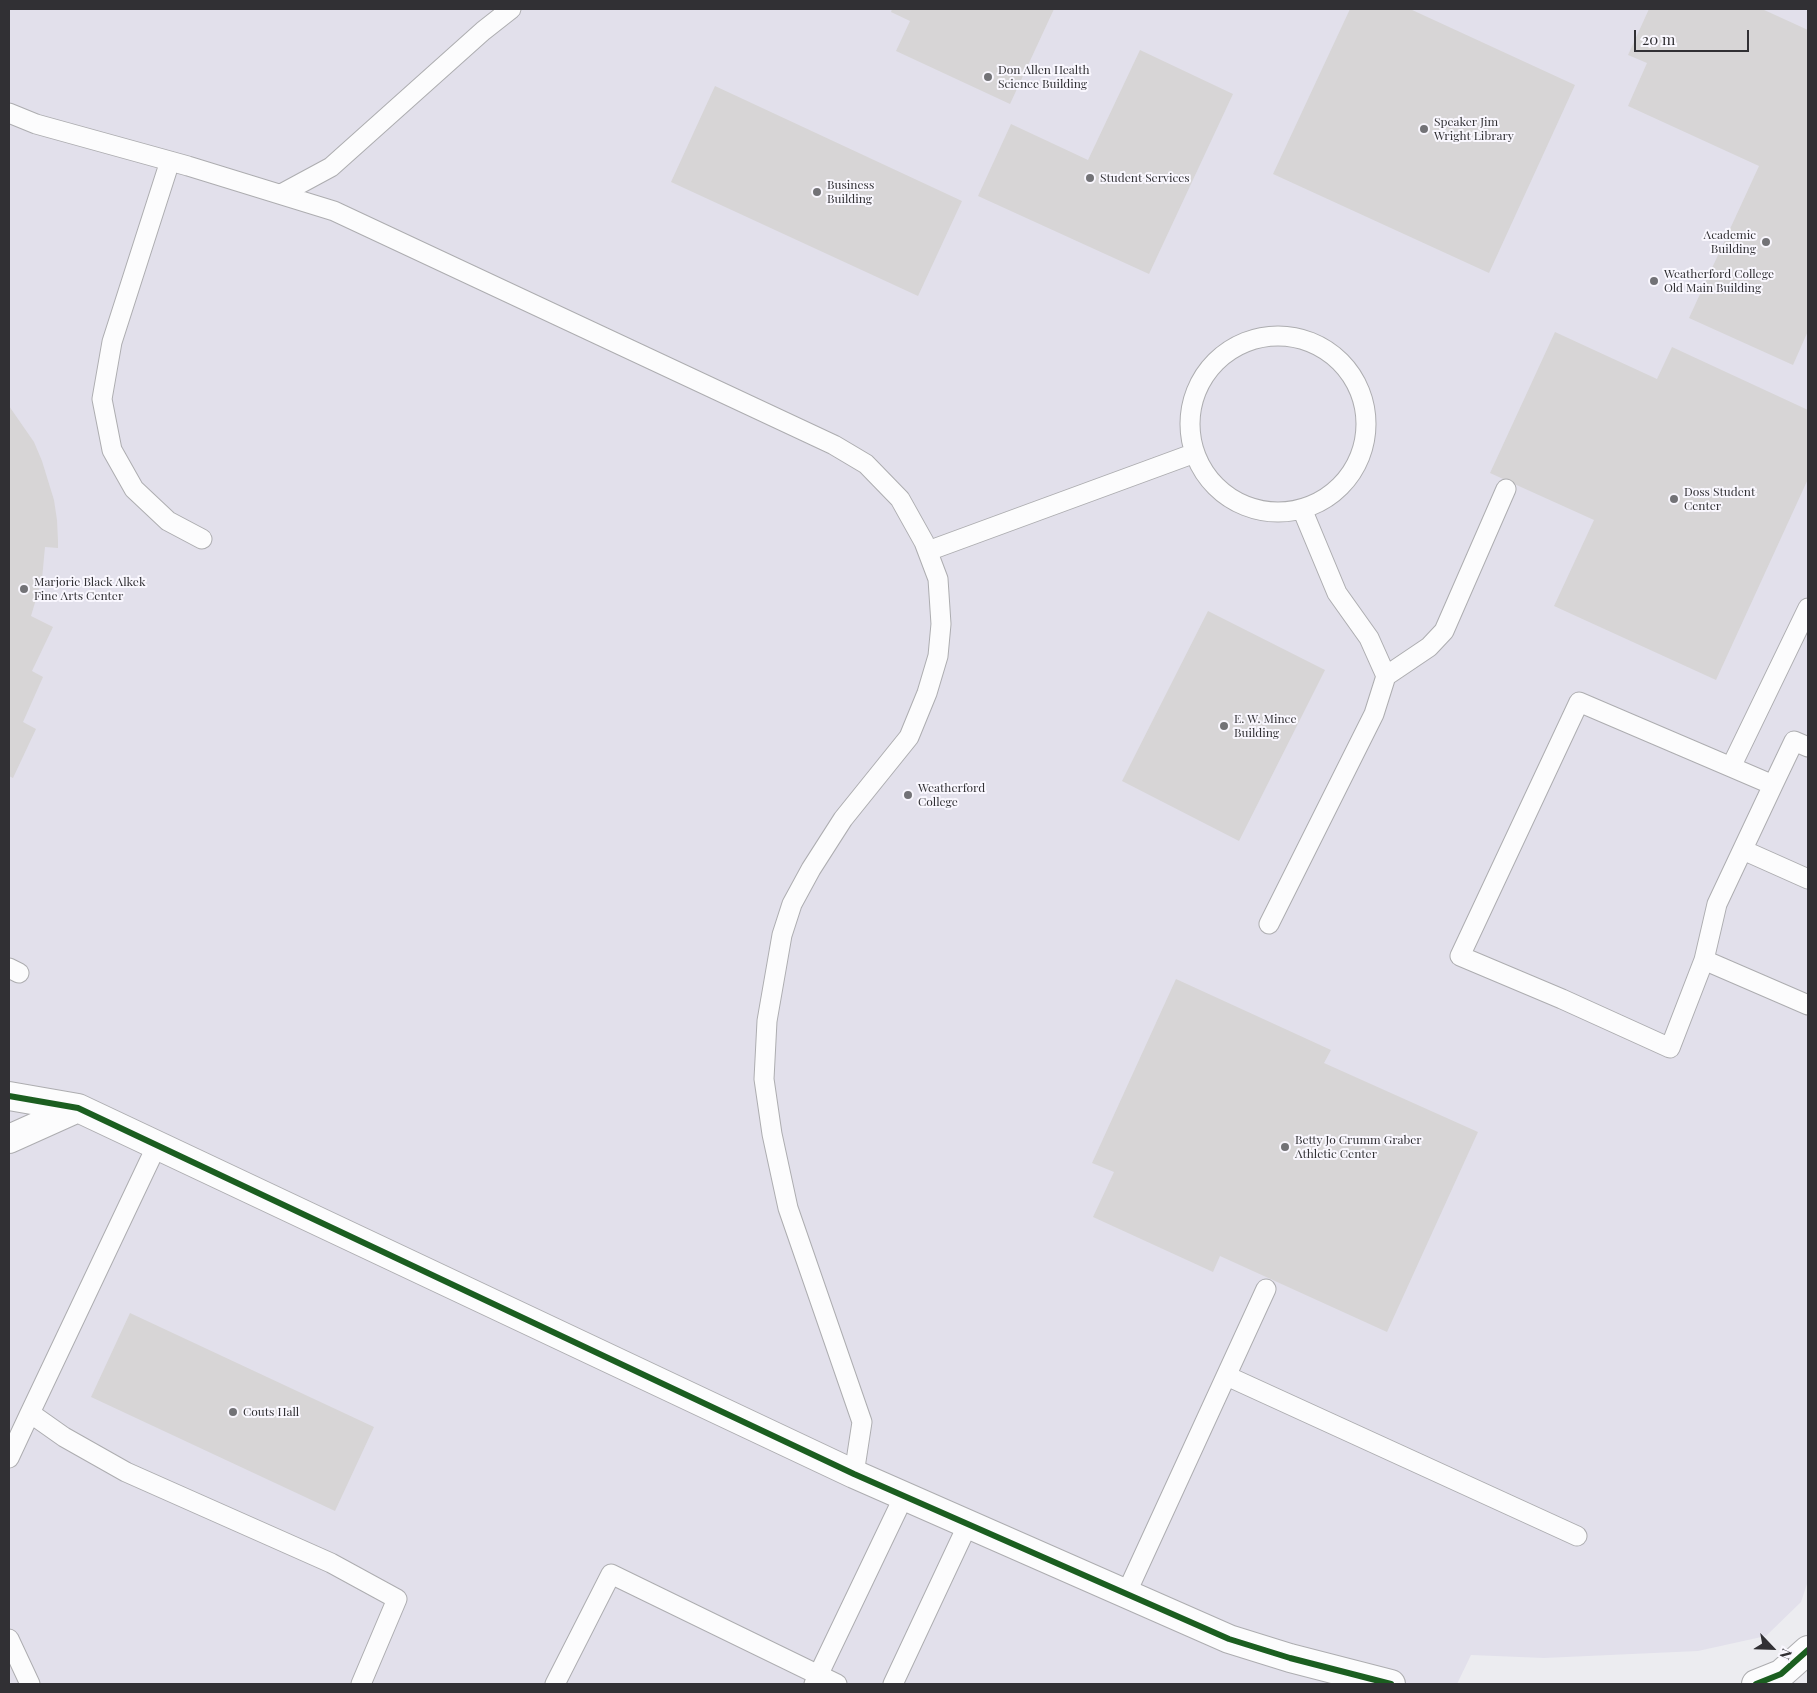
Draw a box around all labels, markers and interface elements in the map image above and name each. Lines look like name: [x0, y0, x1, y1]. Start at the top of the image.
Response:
scale bar: [1637, 20, 1752, 52]
text: 20 m: [1642, 29, 1675, 49]
place label: Don Allen Health Science Building: [998, 63, 1090, 91]
marker: Don Allen Health Science Building: [982, 71, 994, 83]
place label: Speaker Jim Wright Library: [1434, 115, 1514, 143]
marker: Speaker Jim Wright Library: [1418, 123, 1430, 135]
place label: Student Services: [1100, 171, 1190, 185]
marker: Student Services: [1084, 172, 1096, 184]
place label: Business Building: [827, 178, 874, 206]
marker: Business Building: [811, 186, 823, 198]
place label: Academic Building: [1704, 228, 1756, 256]
marker: Academic Building: [1760, 236, 1772, 248]
place label: Weatherford College Old Main Building: [1664, 267, 1774, 295]
marker: Weatherford College Old Main Building: [1648, 275, 1660, 287]
place label: Doss Student Center: [1684, 485, 1755, 513]
marker: Doss Student Center: [1668, 493, 1680, 505]
place label: Marjorie Black Alkek Fine Arts Center: [34, 575, 146, 603]
marker: Marjorie Black Alkek Fine Arts Center: [18, 583, 30, 595]
place label: E. W. Mince Building: [1234, 712, 1297, 740]
marker: E. W. Mince Building: [1218, 720, 1230, 732]
place label: Weatherford College: [918, 781, 985, 809]
marker: Weatherford College: [902, 789, 914, 801]
place label: Betty Jo Crumm Graber Athletic Center: [1295, 1133, 1422, 1161]
marker: Betty Jo Crumm Graber Athletic Center: [1279, 1141, 1291, 1153]
place label: Couts Hall: [243, 1405, 299, 1419]
marker: Couts Hall: [227, 1406, 239, 1418]
north arrow: [1747, 1623, 1797, 1673]
text: N: [1775, 1646, 1797, 1663]

